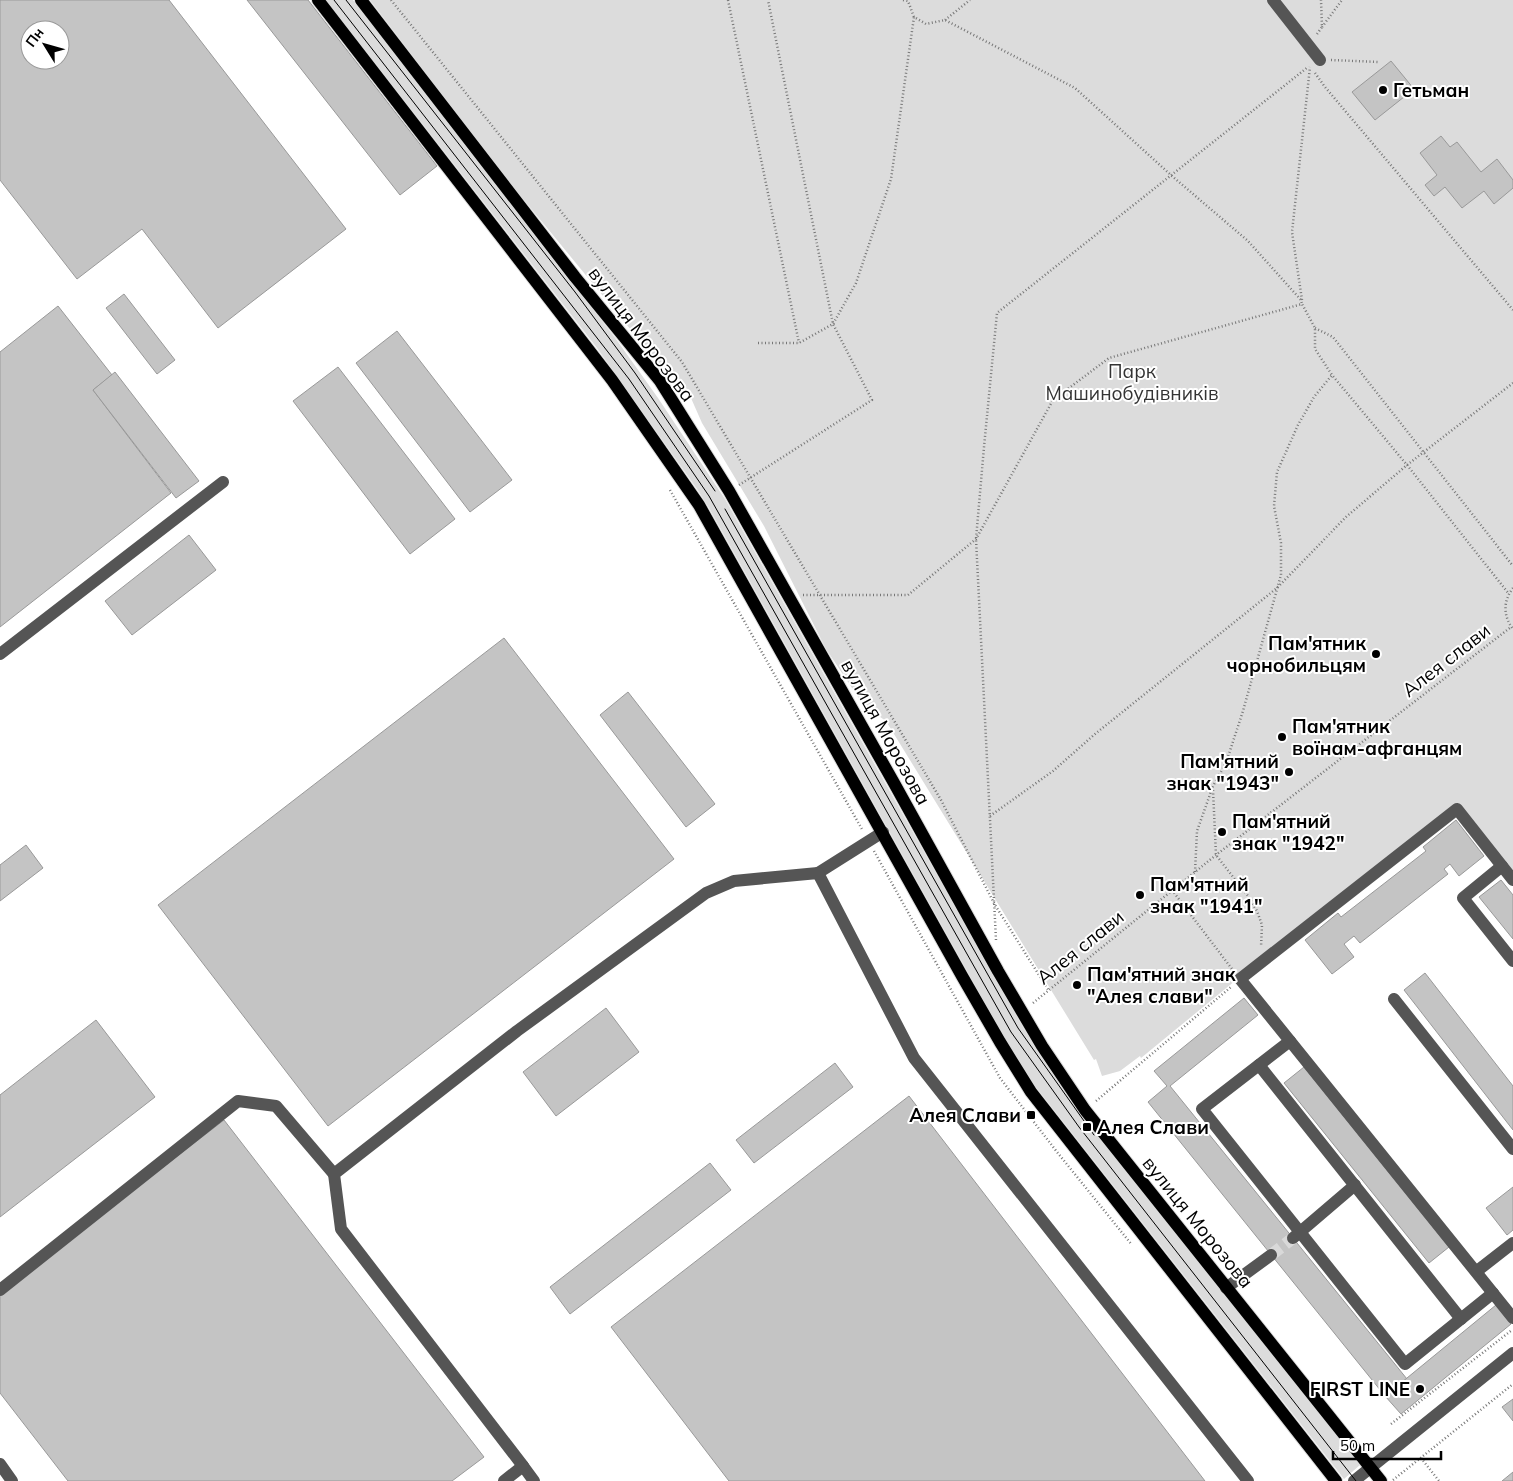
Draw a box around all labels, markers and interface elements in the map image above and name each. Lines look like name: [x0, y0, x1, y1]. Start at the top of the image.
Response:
north arrow: [20, 20, 70, 70]
text: Пн: [22, 24, 48, 50]
place label: Гетьман: [1393, 78, 1469, 102]
marker: Гетьман: [1377, 84, 1389, 96]
street label: вулиця Морозова: [583, 262, 701, 406]
park label: Парк Машинобудівників: [1045, 359, 1219, 405]
street label: Алея слави: [1397, 618, 1495, 702]
place label: Пам'ятник чорнобильцям: [1226, 631, 1366, 677]
marker: Пам'ятник чорнобильцям: [1370, 648, 1382, 660]
street label: вулиця Морозова: [836, 655, 936, 809]
place label: Пам'ятник воїнам-афганцям: [1292, 714, 1462, 760]
marker: Пам'ятник воїнам-афганцям: [1276, 731, 1288, 743]
place label: Пам'ятний знак "1943": [1166, 749, 1279, 795]
marker: Пам'ятний знак "1943": [1283, 766, 1295, 778]
place label: Пам'ятний знак "1942": [1232, 809, 1345, 855]
marker: Пам'ятний знак "1942": [1216, 826, 1228, 838]
place label: Пам'ятний знак "1941": [1150, 872, 1263, 918]
marker: Пам'ятний знак "1941": [1134, 889, 1146, 901]
street label: Алея слави: [1032, 905, 1128, 989]
place label: Пам'ятний знак "Алея слави": [1087, 962, 1236, 1008]
marker: Пам'ятний знак "Алея слави": [1071, 979, 1083, 991]
place label: Aлея Слави: [909, 1103, 1021, 1127]
marker: Aлея Слави: [1025, 1109, 1037, 1121]
place label: Алея Слави: [1097, 1115, 1209, 1139]
marker: Алея Слави: [1081, 1121, 1093, 1133]
street label: вулиця Морозова: [1138, 1151, 1258, 1293]
place label: FIRST LINE: [1310, 1377, 1410, 1401]
marker: FIRST LINE: [1414, 1383, 1426, 1395]
scale bar: [1333, 1428, 1440, 1460]
text: 50 m: [1340, 1436, 1375, 1455]

